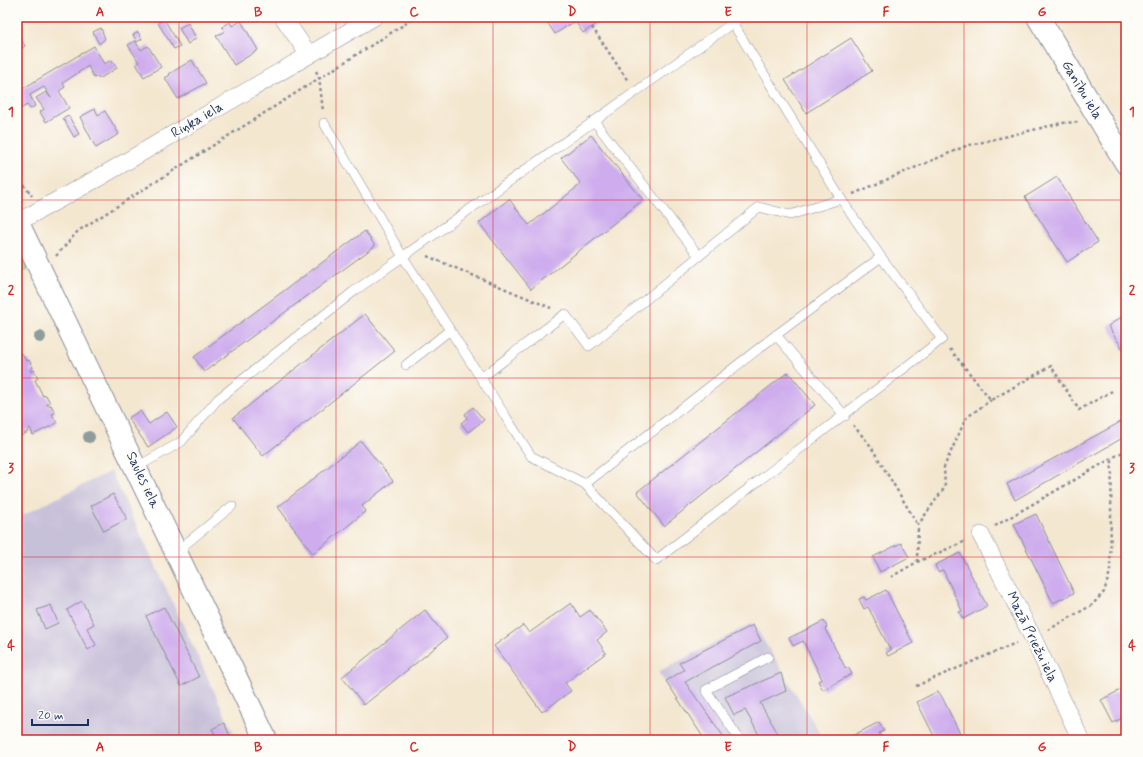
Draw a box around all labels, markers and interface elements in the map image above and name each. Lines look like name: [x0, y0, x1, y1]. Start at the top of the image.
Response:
text: A: [96, 4, 104, 21]
text: B: [254, 4, 263, 21]
text: C: [409, 4, 419, 21]
text: D: [568, 4, 577, 21]
text: E: [724, 4, 732, 21]
text: F: [883, 4, 890, 21]
text: G: [1038, 4, 1047, 21]
street label: Ganību iela: [1057, 57, 1107, 123]
street label: Riņķa iela: [168, 98, 226, 142]
text: 1: [8, 104, 14, 121]
text: 1: [1129, 104, 1135, 121]
text: 2: [8, 282, 15, 299]
text: 2: [1129, 282, 1136, 299]
street label: Saules iela: [122, 449, 164, 512]
text: 3: [8, 460, 14, 477]
text: 3: [1129, 460, 1135, 477]
street label: Mazā Priežu iela: [1002, 589, 1062, 685]
text: 4: [7, 638, 15, 655]
text: 4: [1128, 638, 1136, 655]
scale bar: [32, 701, 88, 727]
text: 20 m: [38, 708, 64, 724]
text: A: [96, 739, 104, 756]
text: B: [254, 739, 263, 756]
text: C: [409, 739, 419, 756]
text: D: [568, 739, 577, 756]
text: E: [724, 739, 732, 756]
text: F: [883, 739, 890, 756]
text: G: [1038, 739, 1047, 756]

